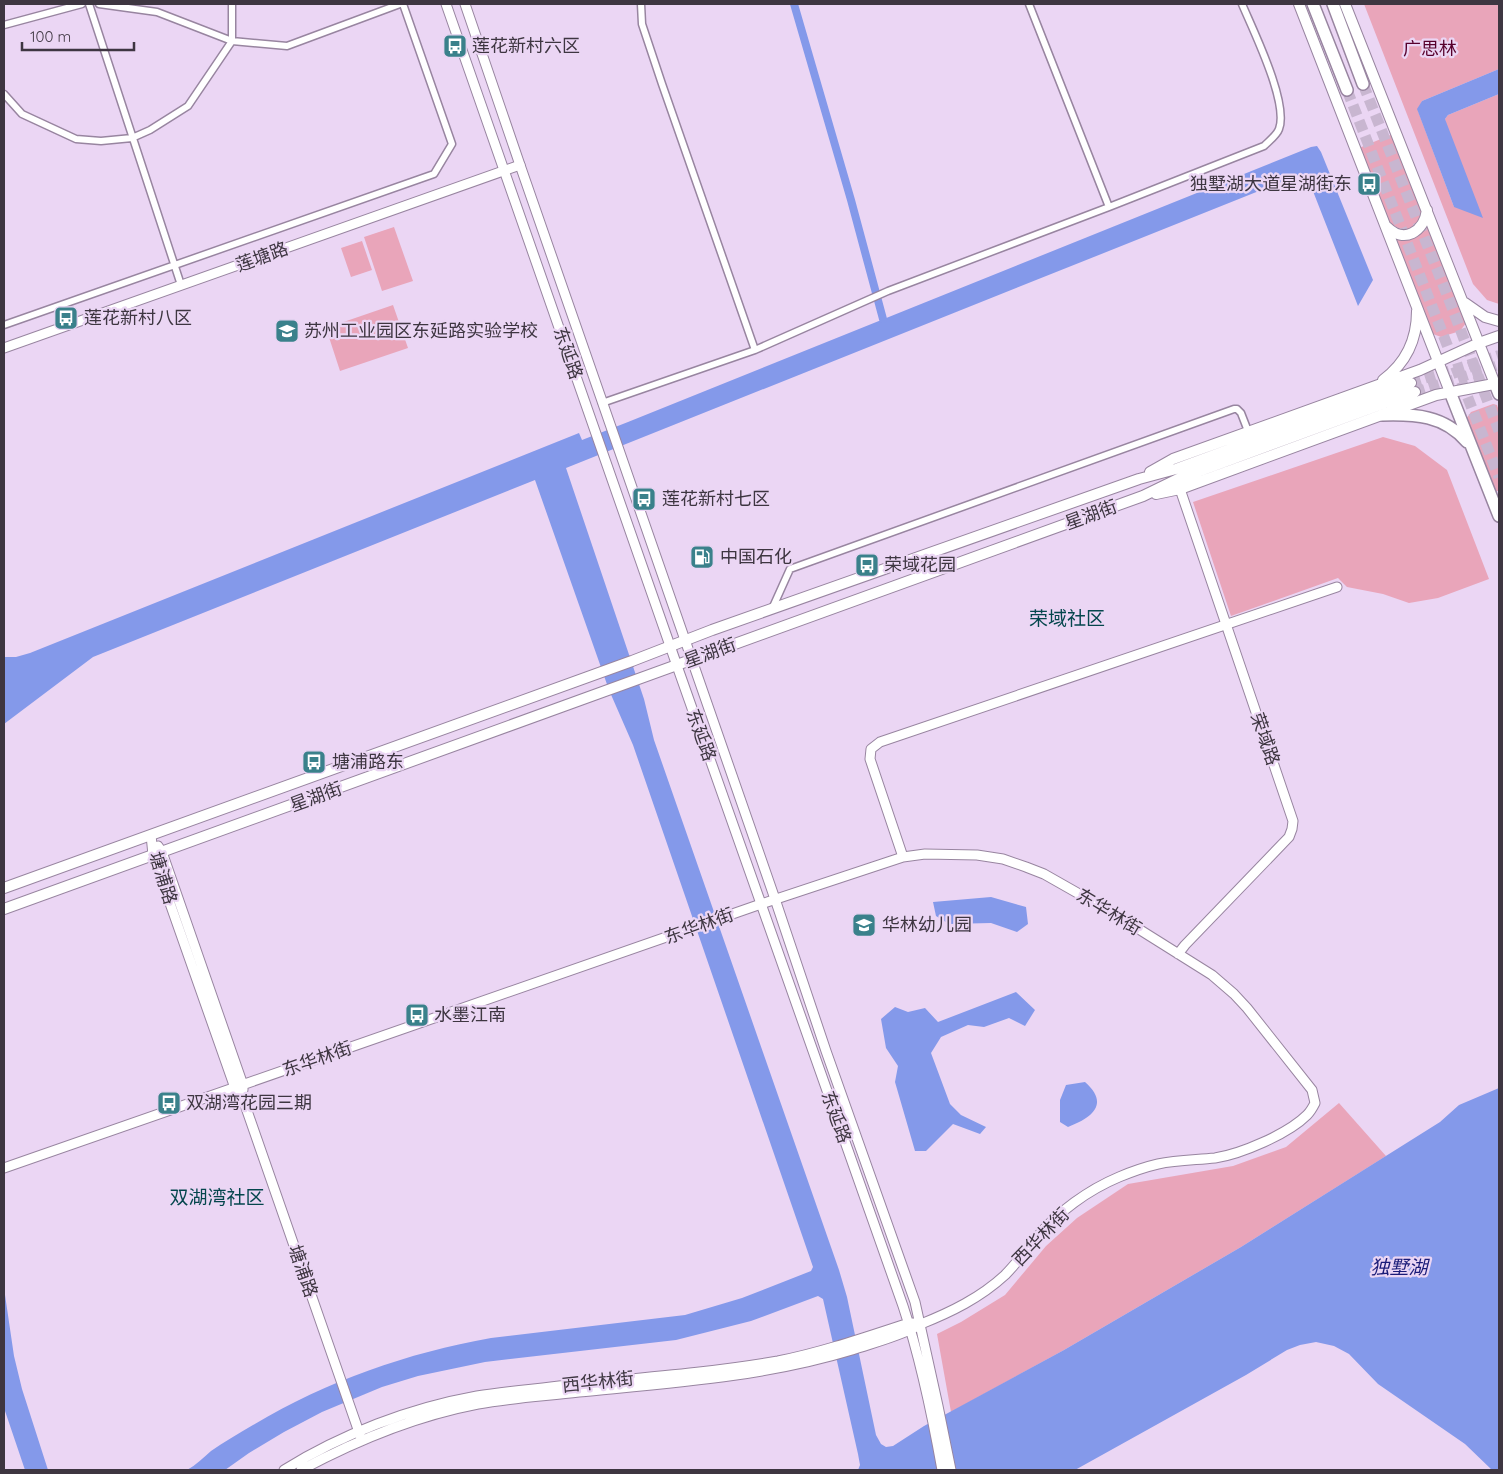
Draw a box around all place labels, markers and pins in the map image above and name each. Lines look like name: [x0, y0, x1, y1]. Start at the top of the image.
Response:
bus stop icon: 莲花新村六区: [442, 33, 468, 59]
place label: 莲花新村六区: [472, 34, 580, 57]
bus stop icon: 独墅湖大道星湖街东: [1356, 171, 1382, 197]
place label: 独墅湖大道星湖街东: [1190, 172, 1352, 195]
bus stop icon: 莲花新村八区: [53, 305, 79, 331]
place label: 莲花新村八区: [84, 306, 192, 329]
school or university icon: 苏州工业园区东延路实验学校: [274, 318, 300, 344]
place label: 苏州工业园区东延路实验学校: [304, 319, 538, 342]
bus stop icon: 莲花新村七区: [631, 486, 657, 512]
place label: 莲花新村七区: [662, 487, 770, 510]
fuel station icon: 中国石化: [689, 544, 715, 570]
place label: 中国石化: [720, 545, 792, 568]
bus stop icon: 荣域花园: [854, 552, 880, 578]
place label: 荣域花园: [884, 553, 956, 576]
bus stop icon: 塘浦路东: [301, 749, 327, 775]
place label: 塘浦路东: [332, 750, 404, 773]
school or university icon: 华林幼儿园: [851, 912, 877, 938]
place label: 华林幼儿园: [882, 913, 972, 936]
bus stop icon: 水墨江南: [404, 1002, 430, 1028]
place label: 水墨江南: [434, 1003, 506, 1026]
bus stop icon: 双湖湾花园三期: [156, 1090, 182, 1116]
place label: 双湖湾花园三期: [186, 1091, 312, 1114]

